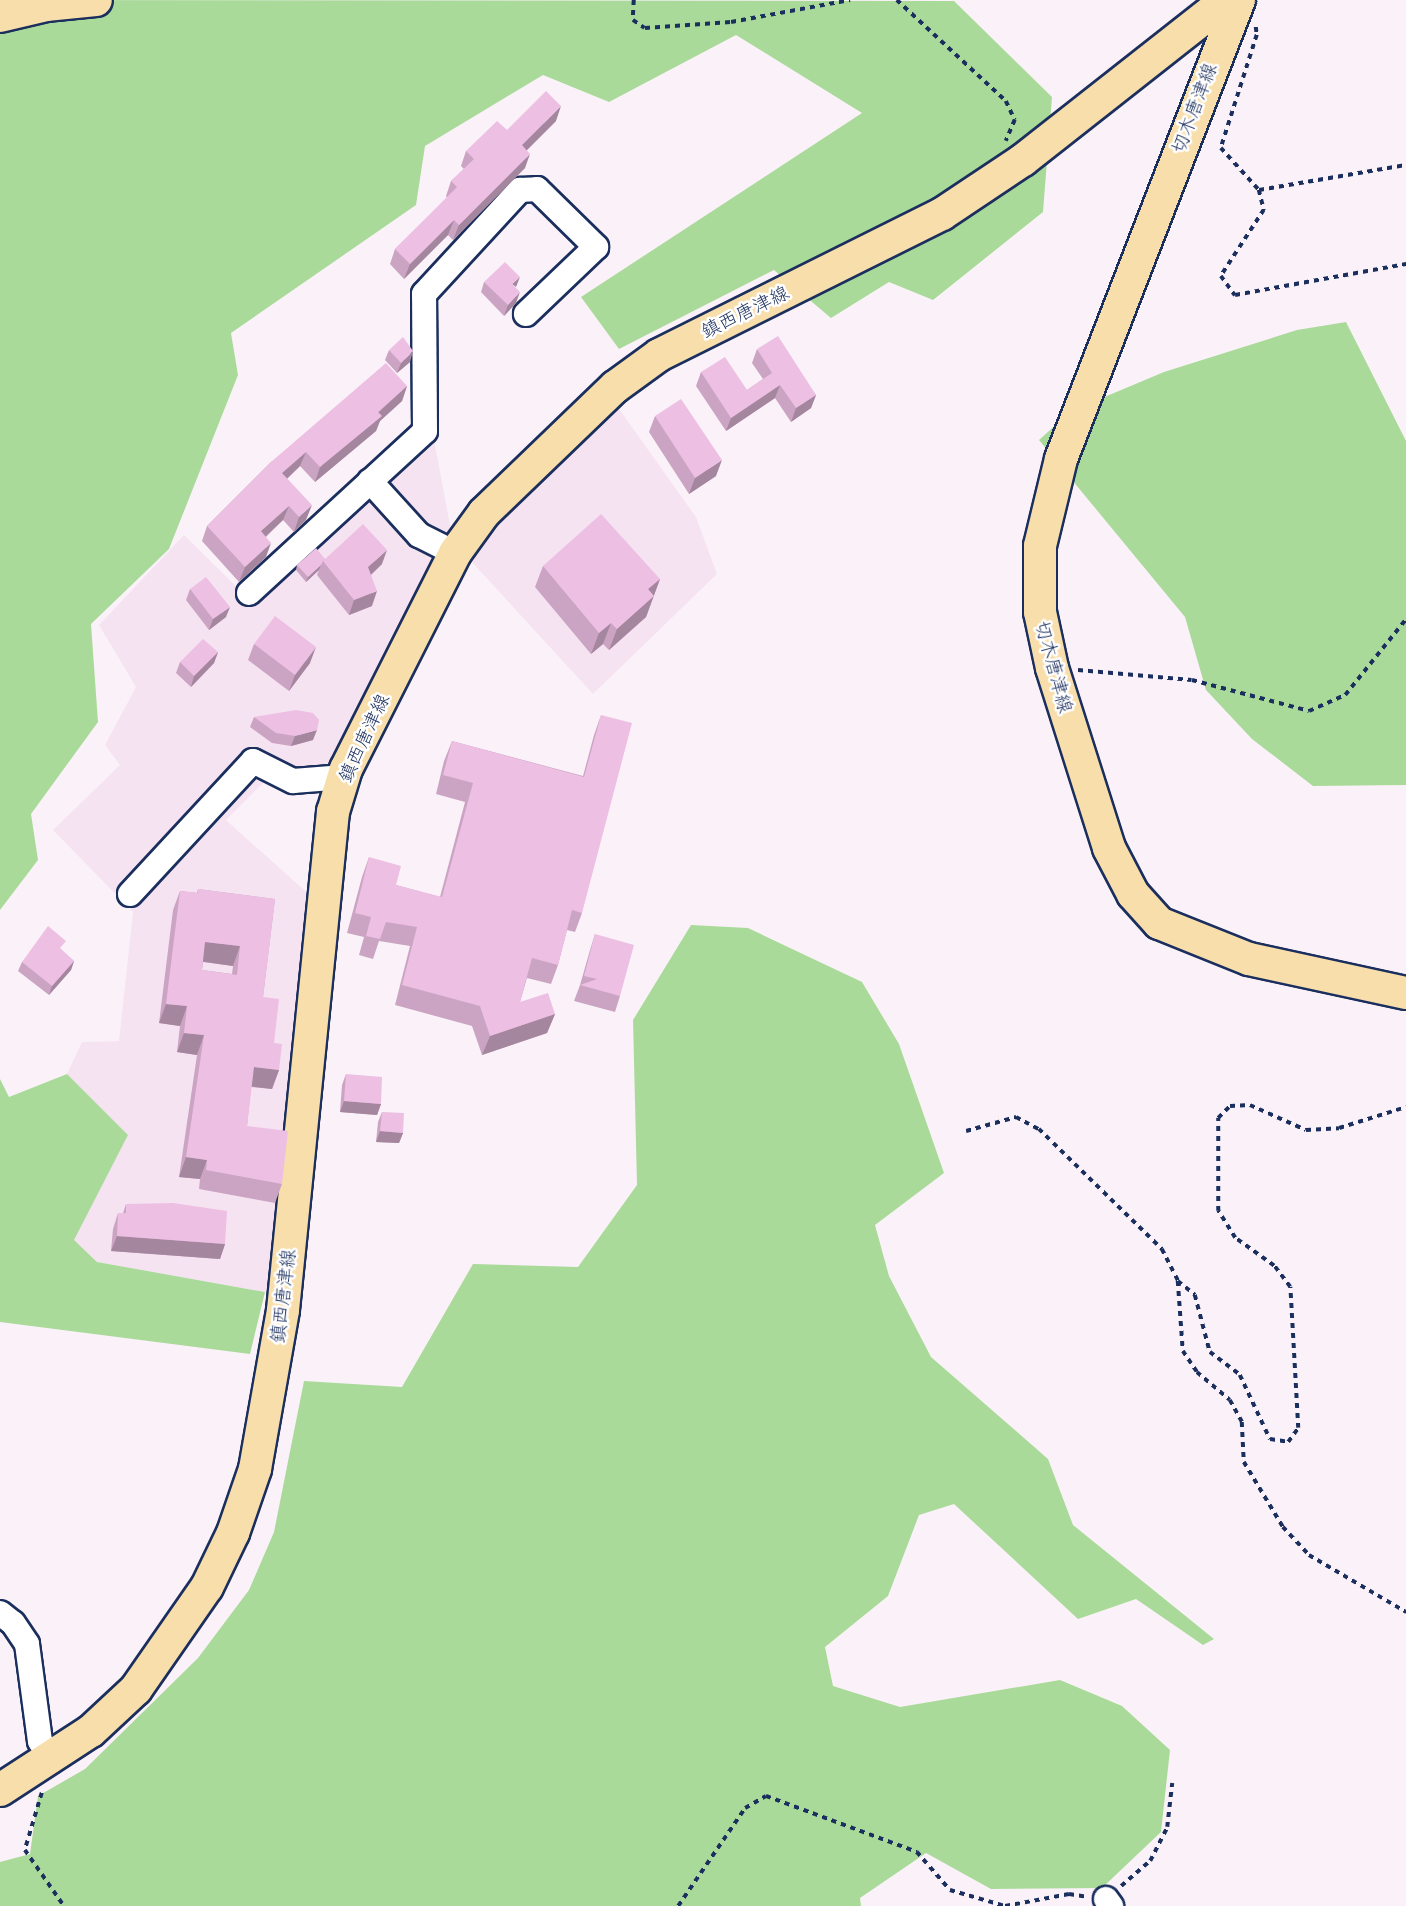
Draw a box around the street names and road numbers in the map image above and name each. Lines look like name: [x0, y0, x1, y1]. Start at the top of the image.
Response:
street label: 切木唐津線: [1166, 60, 1222, 156]
street label: 鎮西唐津線: [697, 281, 793, 343]
street label: 切木唐津線: [1031, 618, 1077, 716]
street label: 鎮西唐津線: [334, 690, 394, 786]
street label: 鎮西唐津線: [266, 1247, 300, 1345]

